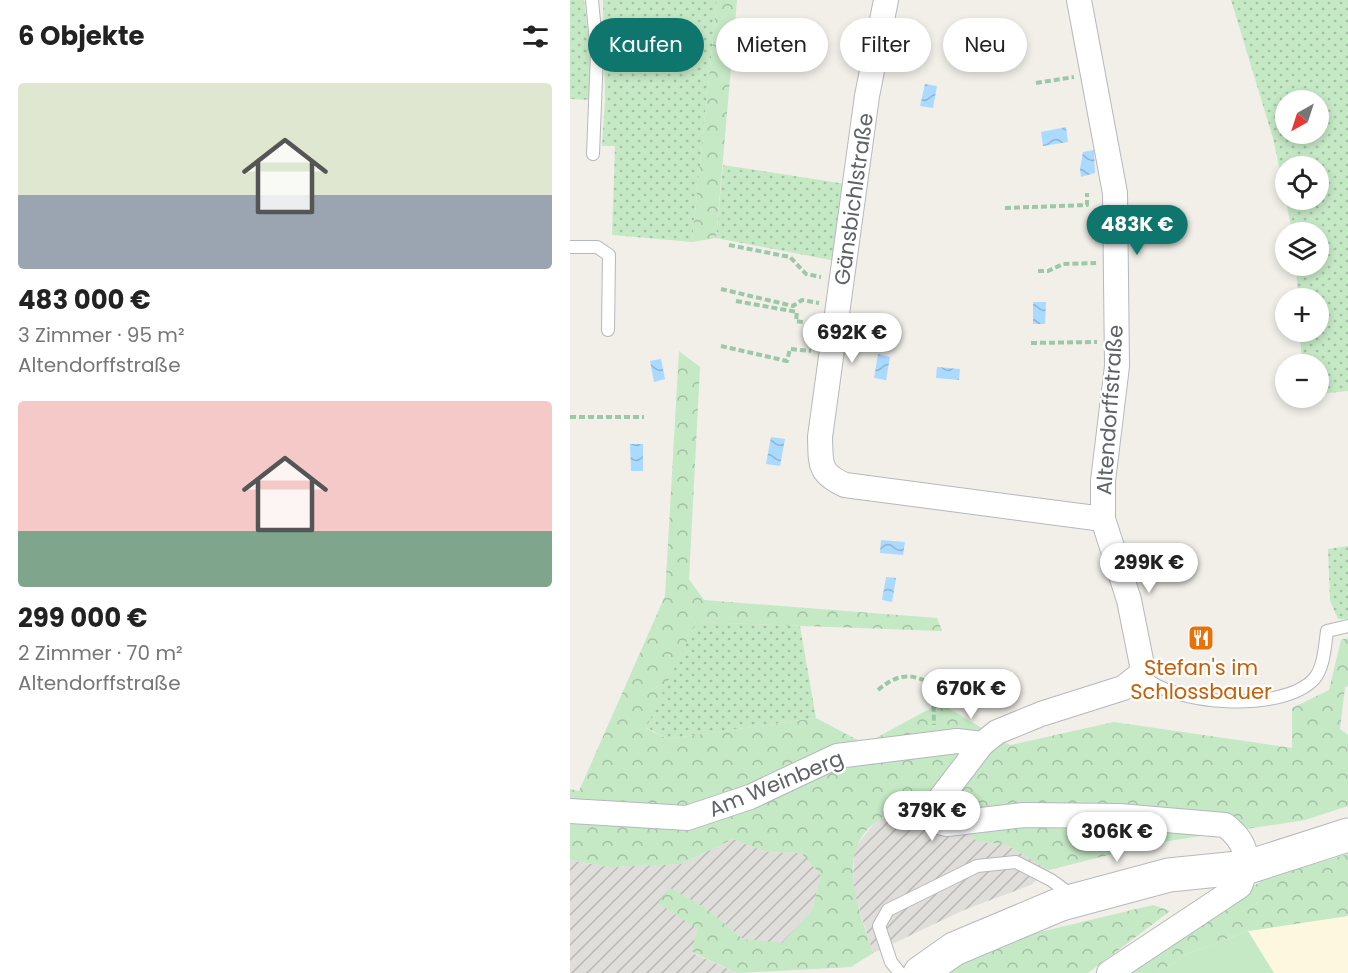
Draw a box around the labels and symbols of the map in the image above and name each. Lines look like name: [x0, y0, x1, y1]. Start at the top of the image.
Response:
north arrow: [1275, 90, 1329, 144]
street label: Gänsbichlstraße: [827, 111, 880, 287]
pin: 483K €: [1088, 205, 1186, 256]
pin: 692K €: [803, 313, 901, 364]
street label: Altendorffstraße: [1089, 324, 1130, 496]
pin: 299K €: [1100, 543, 1198, 594]
restaurant icon: Stefan's im Schlossbauer: [1186, 623, 1216, 653]
place label: Stefan's im Schlossbauer: [1130, 653, 1272, 706]
pin: 670K €: [922, 669, 1020, 720]
street label: Am Weinberg: [704, 743, 847, 824]
pin: 379K €: [883, 791, 981, 842]
pin: 306K €: [1068, 812, 1166, 863]

